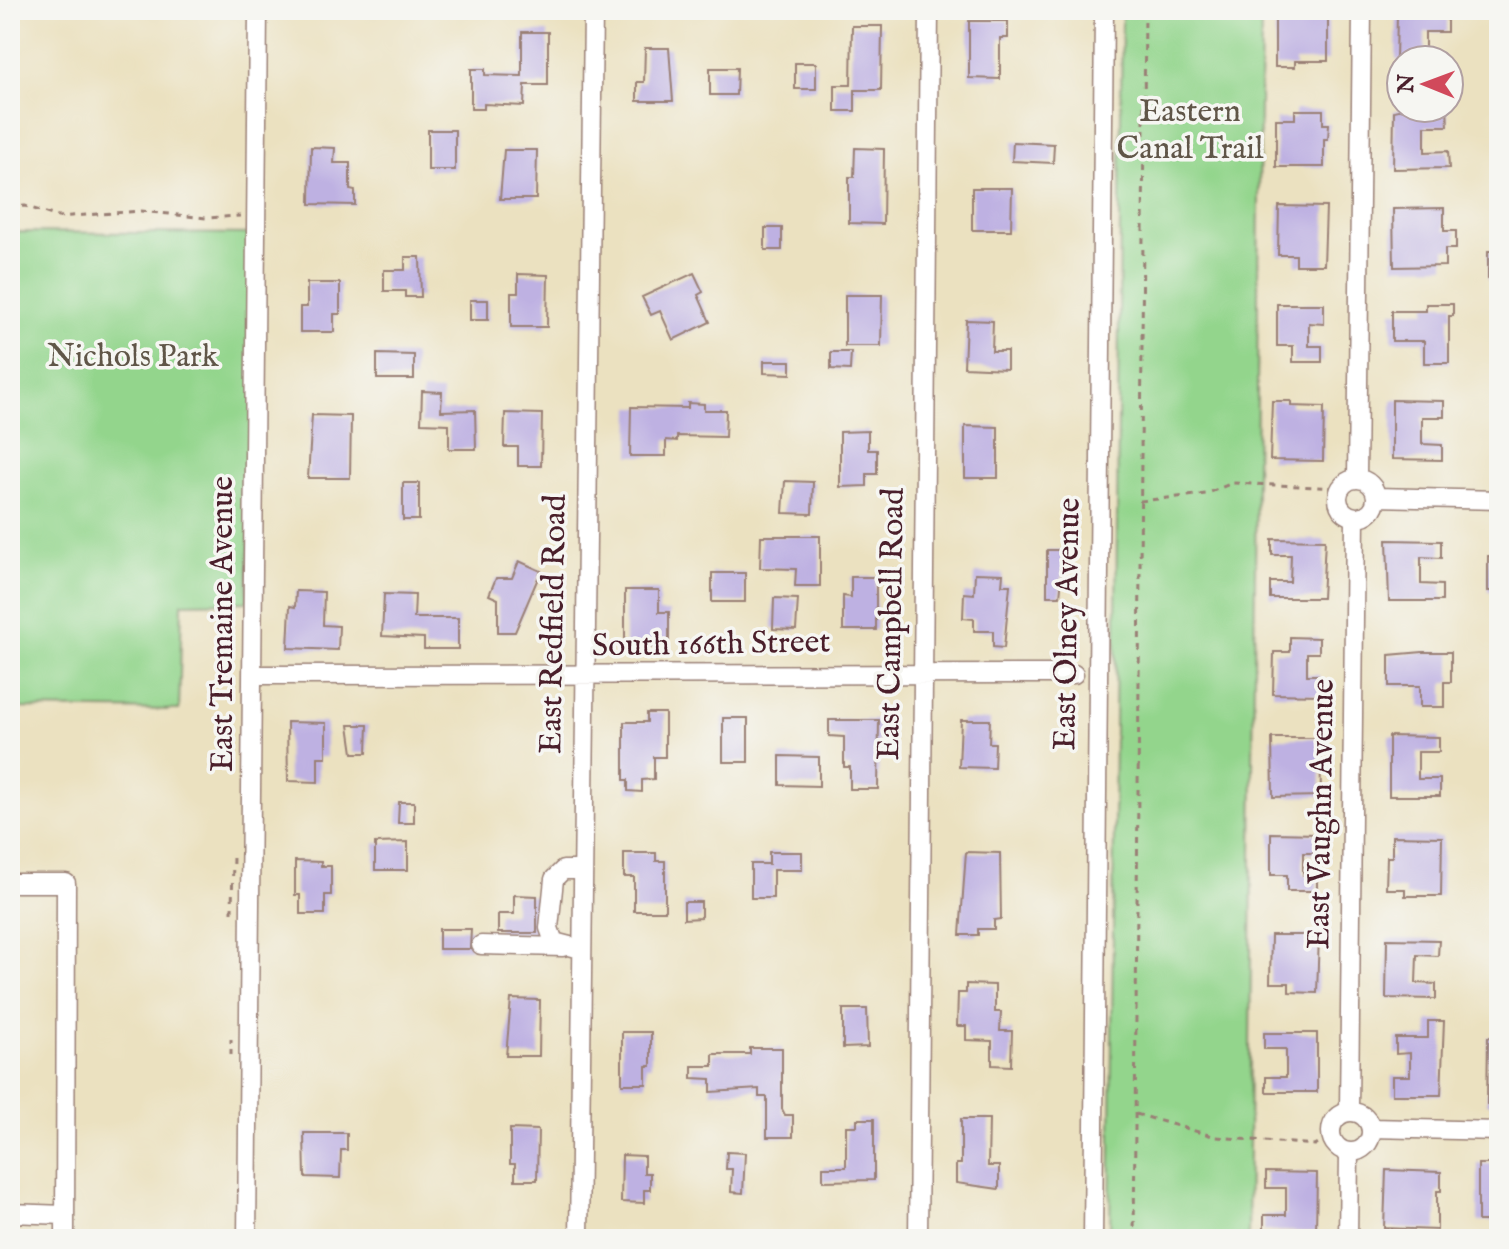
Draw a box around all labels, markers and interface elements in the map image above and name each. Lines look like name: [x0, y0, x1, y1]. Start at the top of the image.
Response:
north arrow: [1385, 44, 1465, 124]
text: N: [1393, 74, 1421, 94]
park label: Eastern Canal Trail: [1116, 92, 1264, 170]
park label: Nichols Park: [47, 337, 220, 378]
street label: East Tremaine Avenue: [203, 476, 244, 772]
street label: East Campbell Road: [869, 486, 915, 761]
street label: East Redfield Road: [531, 493, 577, 754]
street label: East Olney Avenue: [1045, 497, 1091, 751]
street label: South 166th Street: [591, 622, 831, 668]
street label: East Vaughn Avenue: [1299, 678, 1345, 950]

